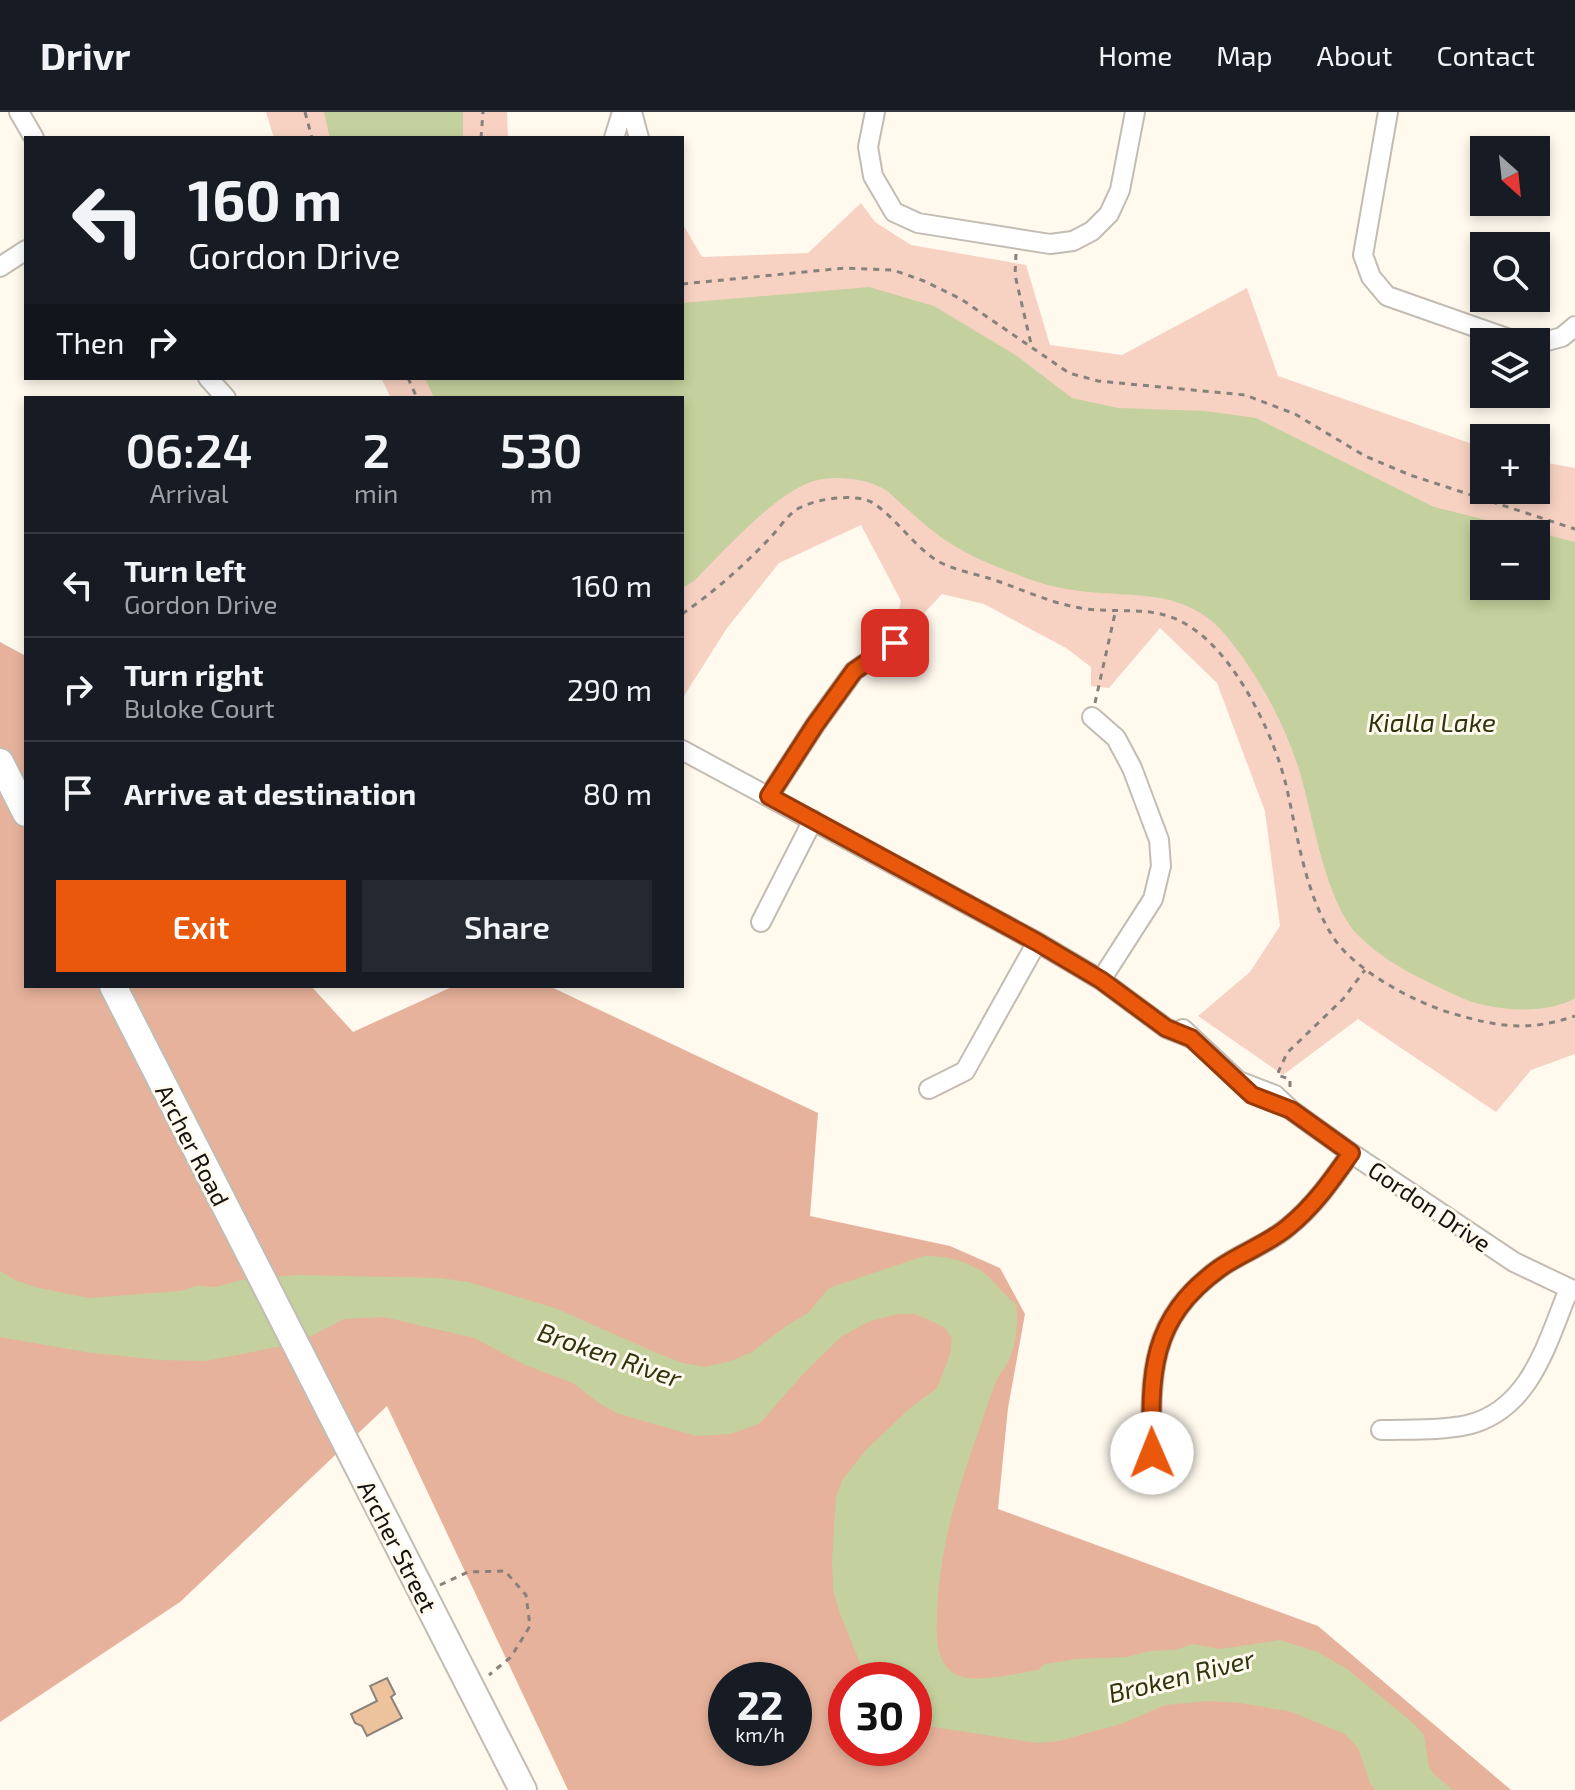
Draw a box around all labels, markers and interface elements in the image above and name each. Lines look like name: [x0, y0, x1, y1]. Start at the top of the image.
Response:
text: Drivr: [40, 32, 130, 78]
text: Home: [1098, 38, 1172, 72]
text: Map: [1216, 38, 1273, 72]
text: About: [1317, 38, 1392, 72]
text: Contact: [1436, 38, 1535, 72]
north arrow: [1470, 136, 1550, 216]
map controls: [1470, 136, 1550, 600]
text: 160 m: [188, 165, 342, 232]
icon: left: [56, 168, 160, 272]
button: search: [1470, 232, 1550, 312]
text: Gordon Drive: [188, 233, 401, 276]
icon: right: [140, 320, 184, 364]
text: Then: [56, 324, 124, 360]
button: layers: [1470, 328, 1550, 408]
text: 06:24: [125, 420, 253, 478]
text: 2: [362, 420, 390, 478]
text: 530: [500, 420, 583, 478]
button: +: [1470, 424, 1550, 504]
text: Arrival: [149, 477, 229, 508]
text: min: [354, 477, 398, 508]
text: m: [530, 477, 553, 508]
button: −: [1470, 520, 1550, 600]
text: Turn left: [124, 552, 246, 588]
icon: left: [56, 563, 100, 607]
text: 160 m: [572, 567, 652, 603]
text: Gordon Drive: [124, 588, 278, 619]
pin: [861, 609, 929, 677]
icon: arrive: [873, 621, 917, 665]
text: Turn right: [124, 656, 264, 692]
icon: right: [56, 667, 100, 711]
text: 290 m: [567, 671, 652, 707]
text: Buloke Court: [124, 692, 275, 723]
water label: Kialla Lake: [1368, 706, 1496, 737]
icon: arrive: [56, 771, 100, 815]
text: Arrive at destination: [124, 775, 416, 811]
text: 80 m: [583, 775, 652, 811]
button: Exit: [56, 880, 346, 972]
button: Share: [362, 880, 652, 972]
street label: Archer Road: [150, 1079, 236, 1211]
street label: Gordon Drive: [1363, 1154, 1497, 1258]
water label: Broken River: [534, 1315, 686, 1393]
position arrow: [1110, 1411, 1194, 1495]
street label: Archer Street: [352, 1475, 444, 1617]
water label: Broken River: [1105, 1642, 1258, 1708]
speed limit sign: 30: [828, 1662, 932, 1766]
text: 22: [737, 1680, 783, 1728]
text: km/h: [735, 1722, 785, 1746]

